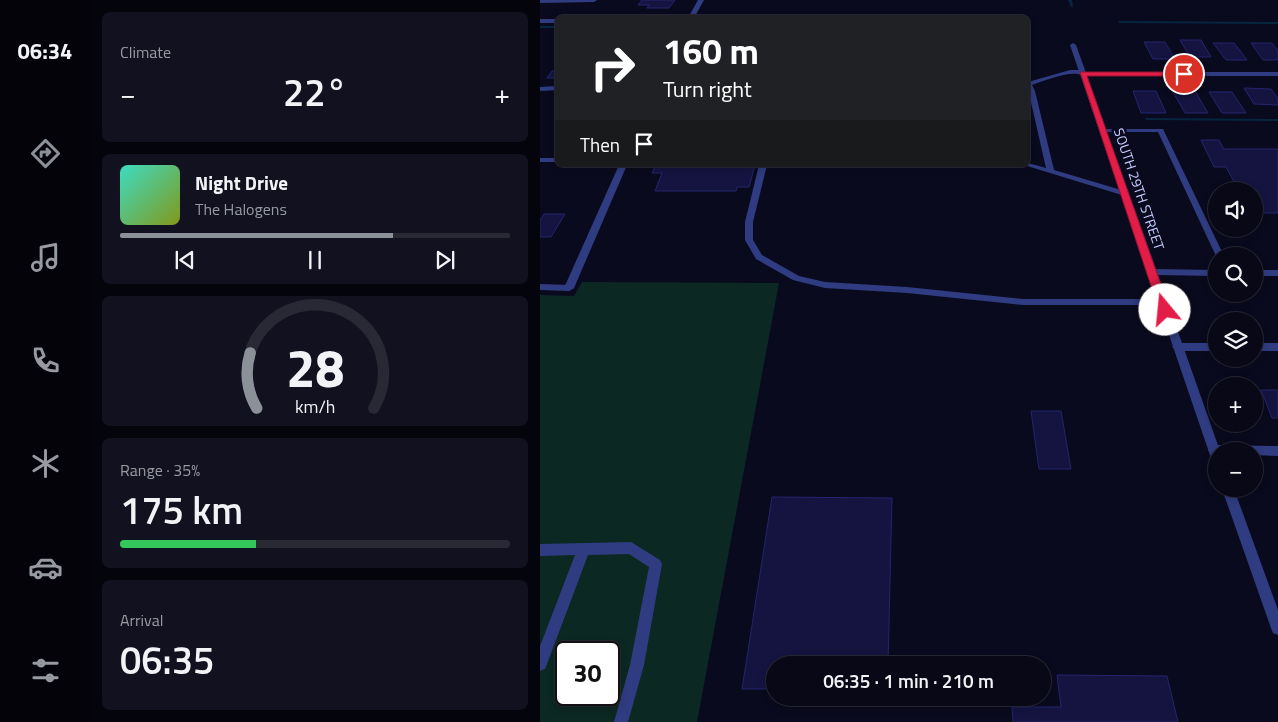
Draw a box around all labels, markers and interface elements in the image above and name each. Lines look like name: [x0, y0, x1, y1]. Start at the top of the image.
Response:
text: 160 m: [663, 24, 759, 78]
text: 06:34: [18, 34, 72, 68]
icon: right: [580, 35, 645, 100]
text: Climate: [120, 40, 171, 64]
pin: [1163, 53, 1205, 95]
icon: arrive: [1170, 60, 1198, 88]
text: 22°: [283, 63, 347, 121]
text: −: [120, 72, 136, 115]
text: +: [494, 72, 510, 115]
text: Turn right: [663, 72, 752, 106]
street label: SOUTH 29TH STREET: [1109, 125, 1170, 253]
text: Then: [580, 130, 620, 159]
icon: arrive: [630, 130, 658, 158]
icon: directions: [28, 136, 63, 171]
text: Night Drive: [195, 168, 288, 197]
map controls: [1208, 182, 1263, 497]
button: sound: [1208, 182, 1263, 237]
text: The Halogens: [195, 197, 287, 221]
icon: music: [28, 240, 63, 275]
icon: previous: [171, 246, 199, 274]
icon: pause: [301, 246, 329, 274]
icon: next: [431, 246, 459, 274]
button: search: [1208, 247, 1263, 302]
position arrow: [1138, 283, 1190, 335]
button: layers: [1208, 312, 1263, 367]
text: 28: [286, 328, 344, 407]
icon: phone: [28, 343, 63, 378]
button: +: [1208, 377, 1263, 432]
text: km/h: [295, 393, 335, 420]
button: −: [1208, 442, 1263, 497]
icon: climate: [28, 446, 63, 481]
text: Range · 35%: [120, 458, 200, 482]
text: 175 km: [120, 481, 243, 539]
icon: car: [28, 550, 63, 585]
text: Arrival: [120, 608, 163, 632]
text: 06:35: [120, 631, 214, 689]
speed limit sign: 30: [555, 641, 620, 706]
icon: filters: [28, 653, 63, 688]
text: 06:35 · 1 min · 210 m: [823, 666, 994, 695]

